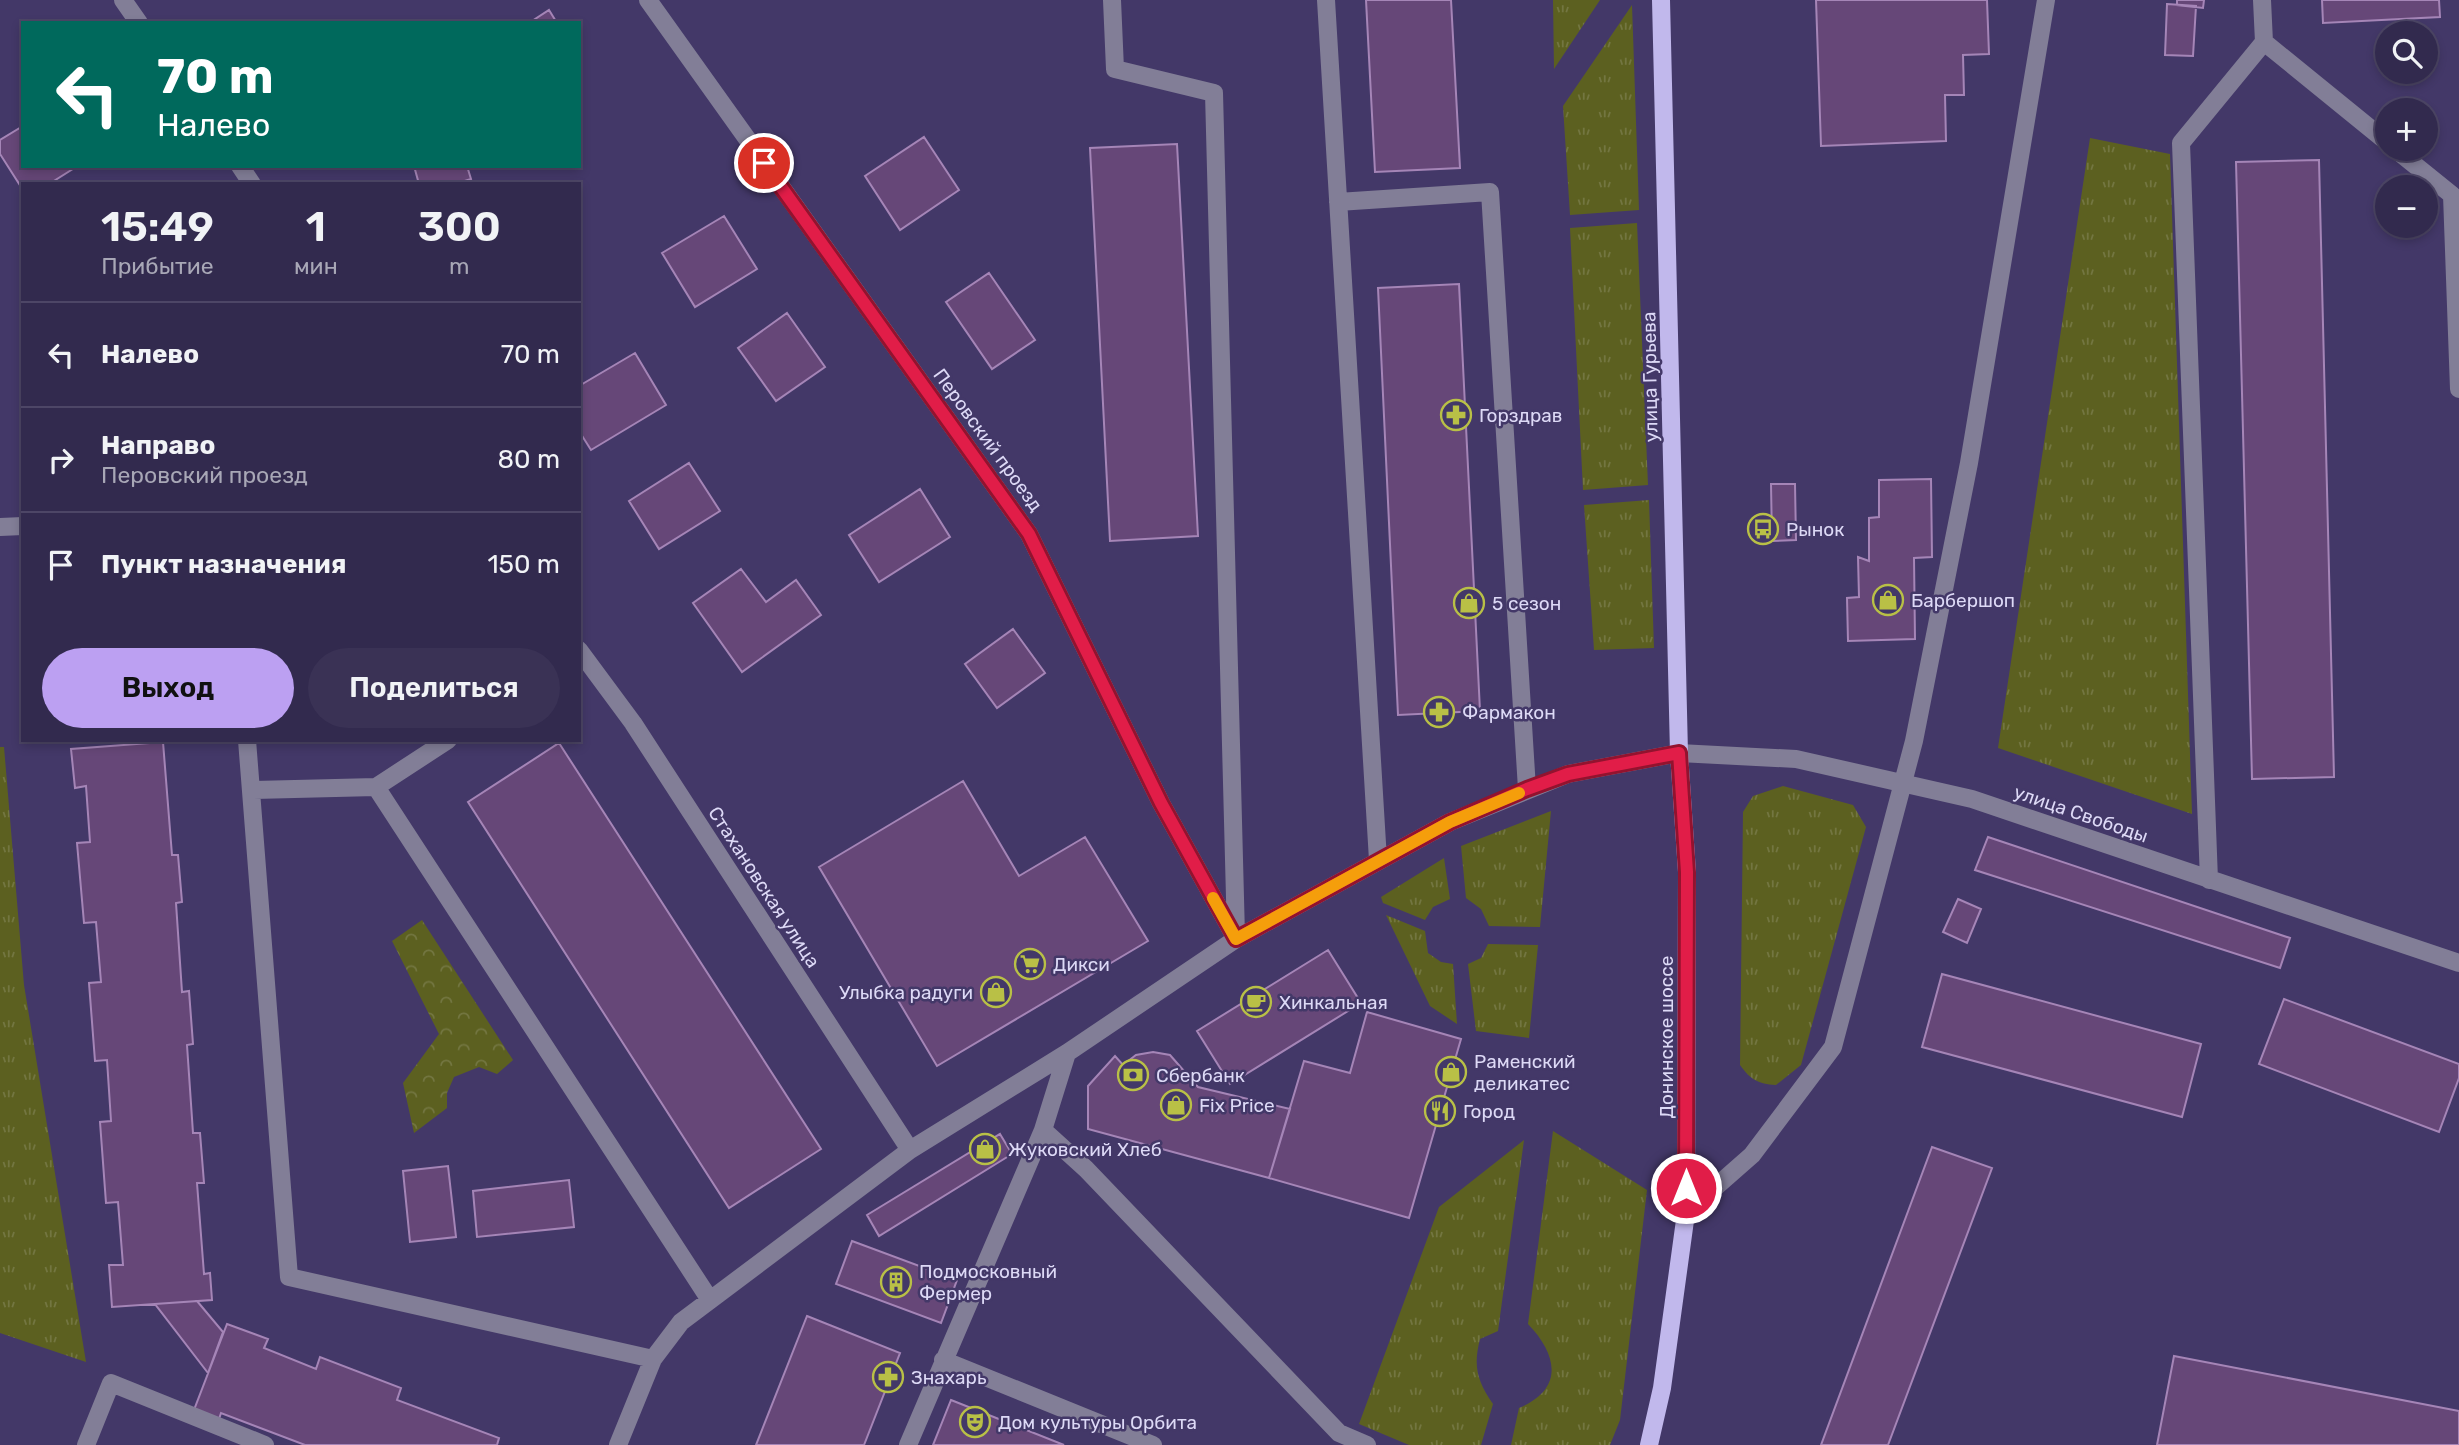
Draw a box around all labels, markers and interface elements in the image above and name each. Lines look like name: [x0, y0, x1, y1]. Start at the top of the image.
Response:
map controls: [2375, 21, 2438, 238]
button: search: [2375, 21, 2438, 84]
text: 70 m: [157, 47, 274, 105]
icon: left: [42, 49, 133, 140]
button: +: [2375, 98, 2438, 161]
text: Налево: [157, 106, 270, 144]
pin: [734, 133, 794, 193]
icon: arrive: [745, 144, 783, 182]
button: −: [2375, 175, 2438, 238]
text: 15:49: [101, 202, 214, 252]
text: 1: [306, 202, 326, 252]
text: 300: [418, 202, 501, 252]
text: Прибытие: [101, 252, 214, 280]
text: мин: [294, 252, 338, 280]
text: m: [449, 252, 470, 280]
street label: улица Гурьева: [1637, 311, 1663, 443]
icon: left: [42, 336, 80, 374]
text: Налево: [101, 339, 199, 370]
text: 70 m: [501, 339, 560, 370]
street label: Перовский проезд: [928, 364, 1048, 516]
pharmacy icon: Горздрав: [1439, 398, 1473, 432]
place label: Горздрав: [1479, 404, 1562, 427]
text: Направо: [101, 430, 215, 461]
icon: right: [42, 441, 80, 479]
text: 80 m: [497, 444, 560, 475]
text: Перовский проезд: [101, 461, 308, 489]
bus stop icon: Рынок: [1746, 512, 1780, 546]
place label: Рынок: [1786, 518, 1844, 541]
icon: arrive: [42, 546, 80, 584]
text: Пункт назначения: [101, 549, 346, 580]
text: 150 m: [487, 549, 560, 580]
shop icon: Барбершоп: [1871, 583, 1905, 617]
shop icon: 5 сезон: [1452, 586, 1486, 620]
place label: Барбершоп: [1911, 589, 2015, 612]
place label: 5 сезон: [1492, 592, 1561, 615]
button: Выход: [42, 648, 294, 728]
button: Поделиться: [308, 648, 560, 728]
pharmacy icon: Фармакон: [1422, 695, 1456, 729]
place label: Фармакон: [1462, 701, 1556, 724]
street label: улица Свободы: [2011, 780, 2151, 848]
street label: Стахановская улица: [703, 802, 825, 972]
supermarket icon: Дикси: [1013, 947, 1047, 981]
place label: Дикси: [1053, 953, 1110, 976]
street label: Донинское шоссе: [1655, 956, 1678, 1118]
shop icon: Улыбка радуги: [979, 975, 1013, 1009]
place label: Улыбка радуги: [839, 981, 973, 1004]
cafe icon: Хинкальная: [1239, 985, 1273, 1019]
place label: Хинкальная: [1279, 991, 1388, 1014]
place label: Раменский деликатес: [1474, 1050, 1576, 1095]
shop icon: Раменский деликатес: [1434, 1055, 1468, 1089]
bank icon: Сбербанк: [1116, 1058, 1150, 1092]
place label: Сбербанк: [1156, 1064, 1245, 1087]
shop icon: Fix Price: [1159, 1088, 1193, 1122]
place label: Fix Price: [1199, 1094, 1275, 1117]
restaurant icon: Город: [1423, 1094, 1457, 1128]
place label: Город: [1463, 1100, 1515, 1123]
shop icon: Жуковский Хлеб: [968, 1132, 1002, 1166]
place label: Жуковский Хлеб: [1008, 1138, 1162, 1161]
position arrow: [1649, 1151, 1723, 1225]
place label: Подмосковный Фермер: [919, 1260, 1057, 1305]
building icon: Подмосковный Фермер: [879, 1265, 913, 1299]
pharmacy icon: Знахарь: [871, 1360, 905, 1394]
place label: Знахарь: [911, 1366, 987, 1389]
theatre icon: Дом культуры Орбита: [958, 1405, 992, 1439]
place label: Дом культуры Орбита: [998, 1411, 1197, 1434]

